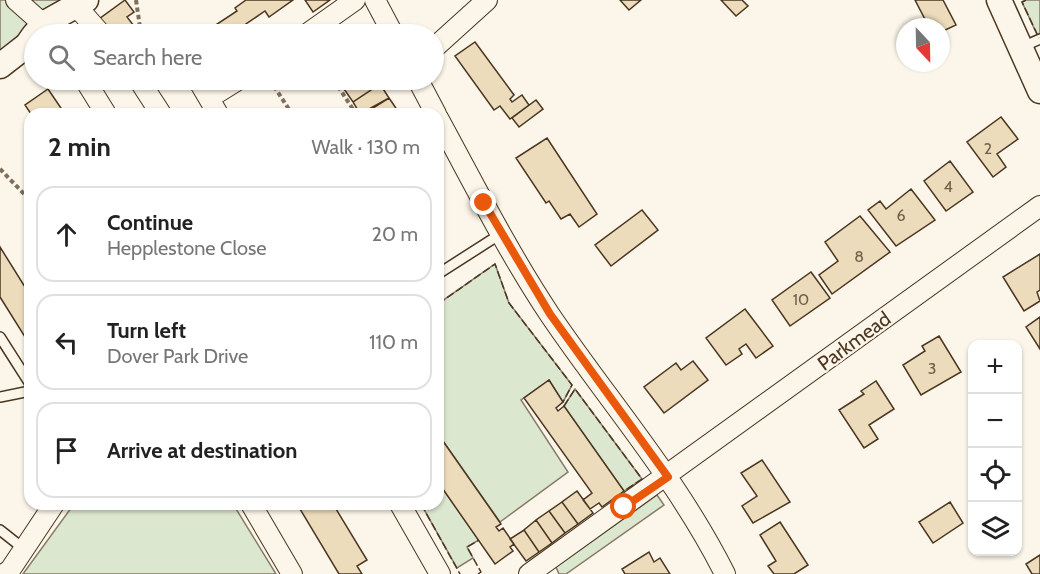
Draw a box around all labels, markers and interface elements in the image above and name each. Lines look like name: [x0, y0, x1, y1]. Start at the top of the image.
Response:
north arrow: [896, 18, 950, 72]
search box: [24, 24, 444, 90]
icon: search: [45, 41, 78, 74]
text: Search here: [93, 44, 202, 71]
text: 2 min: [48, 131, 111, 163]
text: Walk · 130 m: [312, 135, 420, 159]
house number: 2: [984, 139, 992, 158]
house number: 4: [943, 177, 953, 196]
route end: [470, 189, 496, 215]
house number: 6: [896, 206, 906, 225]
text: Continue: [107, 209, 193, 236]
icon: ahead: [50, 218, 83, 251]
text: 20 m: [372, 222, 418, 246]
text: Hepplestone Close: [107, 236, 267, 260]
house number: 8: [854, 247, 864, 266]
house number: 10: [793, 290, 809, 309]
street label: Parkmead: [813, 306, 895, 376]
text: Turn left: [107, 317, 186, 344]
icon: left: [50, 326, 83, 359]
text: 110 m: [369, 330, 418, 354]
map controls: [968, 340, 1022, 556]
button: +: [968, 340, 1022, 394]
text: Dover Park Drive: [107, 344, 248, 368]
house number: 3: [928, 359, 936, 378]
button: −: [968, 394, 1022, 448]
icon: arrive: [50, 434, 83, 467]
text: Arrive at destination: [107, 437, 297, 464]
button: locate: [968, 448, 1022, 502]
route start: [610, 493, 636, 519]
button: layers: [968, 502, 1022, 556]

